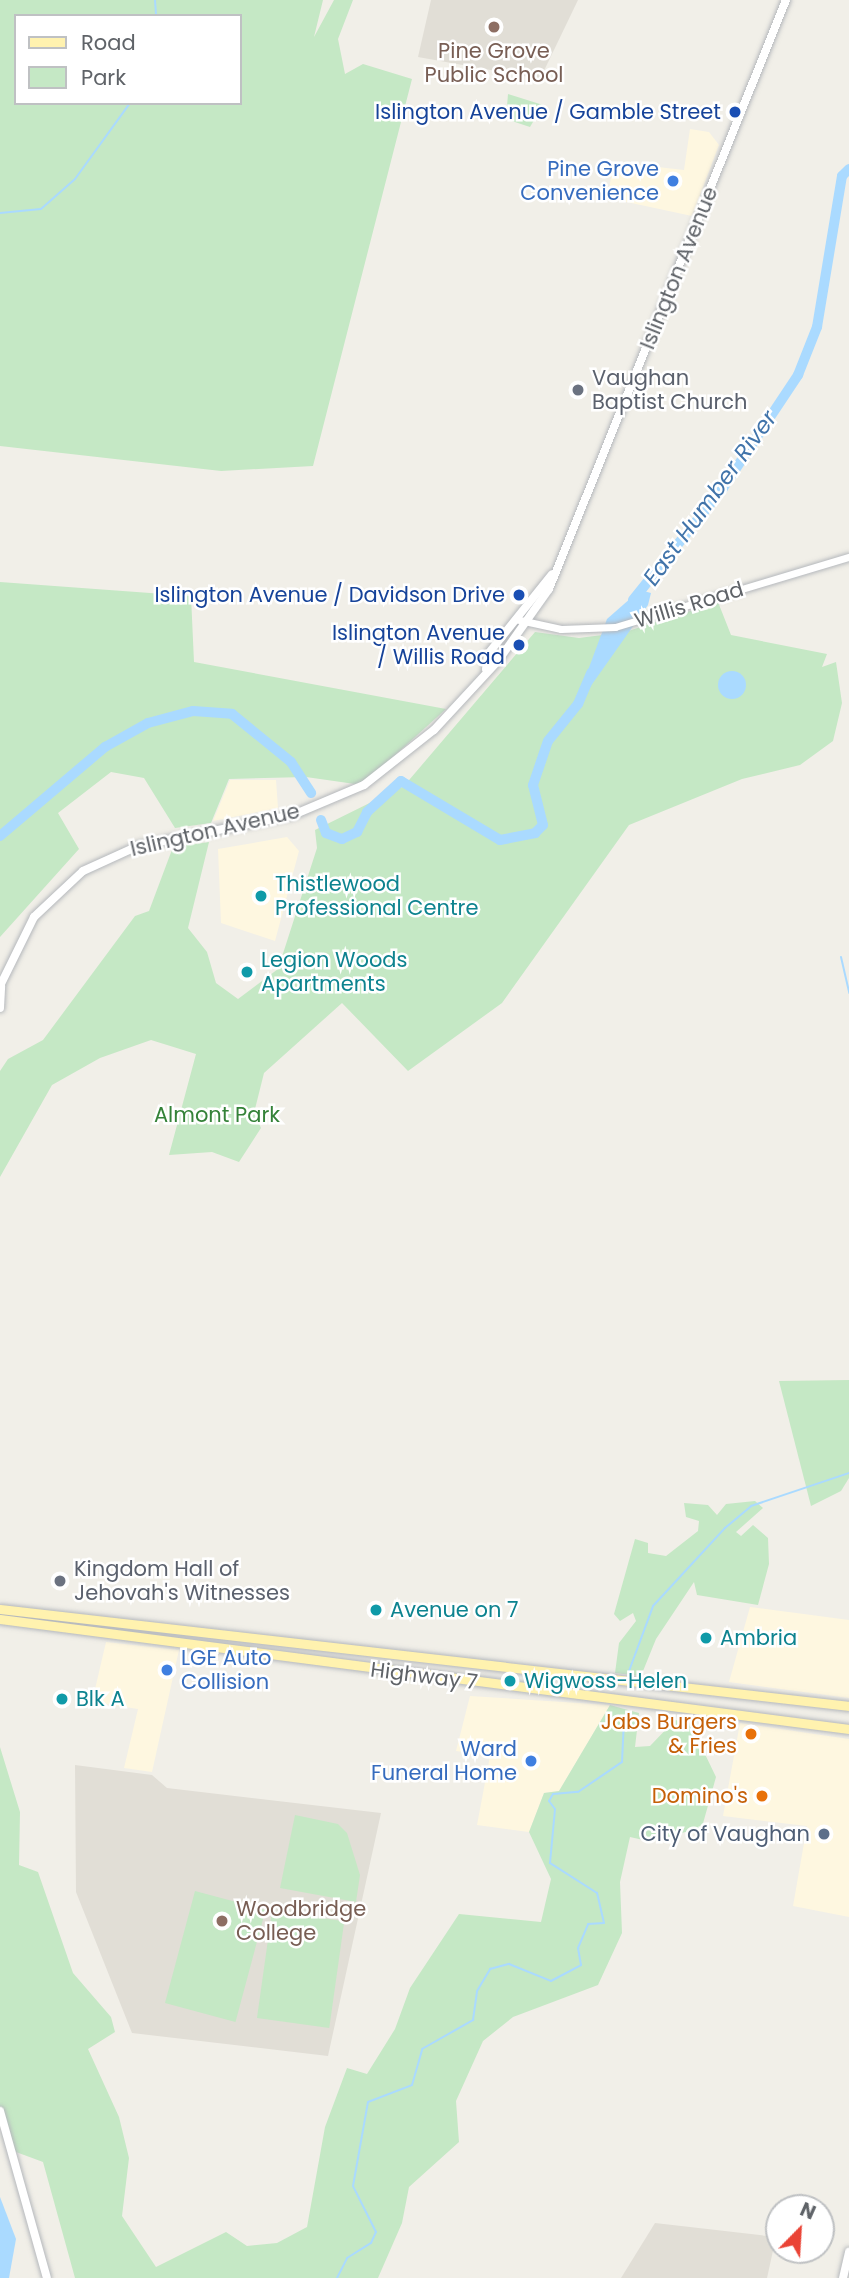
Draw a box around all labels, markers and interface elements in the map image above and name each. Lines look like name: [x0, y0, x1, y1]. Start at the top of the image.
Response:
legend: [14, 14, 242, 105]
marker: Pine Grove Public School: [486, 19, 502, 35]
text: Road: [81, 28, 136, 57]
place label: Pine Grove Public School: [424, 38, 564, 88]
text: Park: [81, 63, 126, 92]
place label: Islington Avenue / Gamble Street: [375, 99, 721, 125]
marker: Islington Avenue / Gamble Street: [727, 104, 743, 120]
place label: Pine Grove Convenience: [520, 156, 659, 206]
marker: Pine Grove Convenience: [665, 173, 681, 189]
street label: Islington Avenue: [635, 183, 723, 353]
place label: Vaughan Baptist Church: [592, 365, 747, 415]
marker: Vaughan Baptist Church: [570, 382, 586, 398]
water label: East Humber River: [637, 405, 783, 591]
street label: Willis Road: [632, 577, 746, 633]
place label: Islington Avenue / Davidson Drive: [154, 582, 505, 608]
marker: Islington Avenue / Davidson Drive: [511, 587, 527, 603]
place label: Islington Avenue / Willis Road: [332, 620, 505, 670]
marker: Islington Avenue / Willis Road: [511, 637, 527, 653]
street label: Islington Avenue: [128, 798, 302, 862]
place label: Thistlewood Professional Centre: [275, 871, 478, 921]
marker: Thistlewood Professional Centre: [253, 888, 269, 904]
place label: Legion Woods Apartments: [261, 947, 407, 997]
marker: Legion Woods Apartments: [239, 964, 255, 980]
park label: Almont Park: [154, 1102, 280, 1128]
place label: Kingdom Hall of Jehovah's Witnesses: [74, 1556, 290, 1606]
marker: Kingdom Hall of Jehovah's Witnesses: [52, 1573, 68, 1589]
place label: Avenue on 7: [390, 1597, 518, 1623]
marker: Avenue on 7: [368, 1602, 384, 1618]
place label: Ambria: [720, 1625, 797, 1651]
marker: Ambria: [698, 1630, 714, 1646]
place label: LGE Auto Collision: [181, 1645, 271, 1695]
street label: Highway 7: [369, 1657, 479, 1695]
marker: LGE Auto Collision: [159, 1662, 175, 1678]
place label: Wigwoss-Helen: [524, 1668, 687, 1694]
marker: Wigwoss-Helen: [502, 1673, 518, 1689]
place label: Blk A: [76, 1686, 125, 1712]
marker: Blk A: [54, 1691, 70, 1707]
place label: Jabs Burgers & Fries: [601, 1709, 737, 1759]
marker: Jabs Burgers & Fries: [743, 1726, 759, 1742]
place label: Ward Funeral Home: [371, 1736, 517, 1786]
marker: Ward Funeral Home: [523, 1753, 539, 1769]
place label: Domino's: [652, 1783, 748, 1809]
marker: Domino's: [754, 1788, 770, 1804]
place label: City of Vaughan: [640, 1821, 810, 1847]
marker: City of Vaughan: [816, 1826, 832, 1842]
place label: Woodbridge College: [236, 1896, 366, 1946]
marker: Woodbridge College: [214, 1913, 230, 1929]
north arrow: [765, 2194, 835, 2264]
text: N: [796, 2196, 820, 2226]

